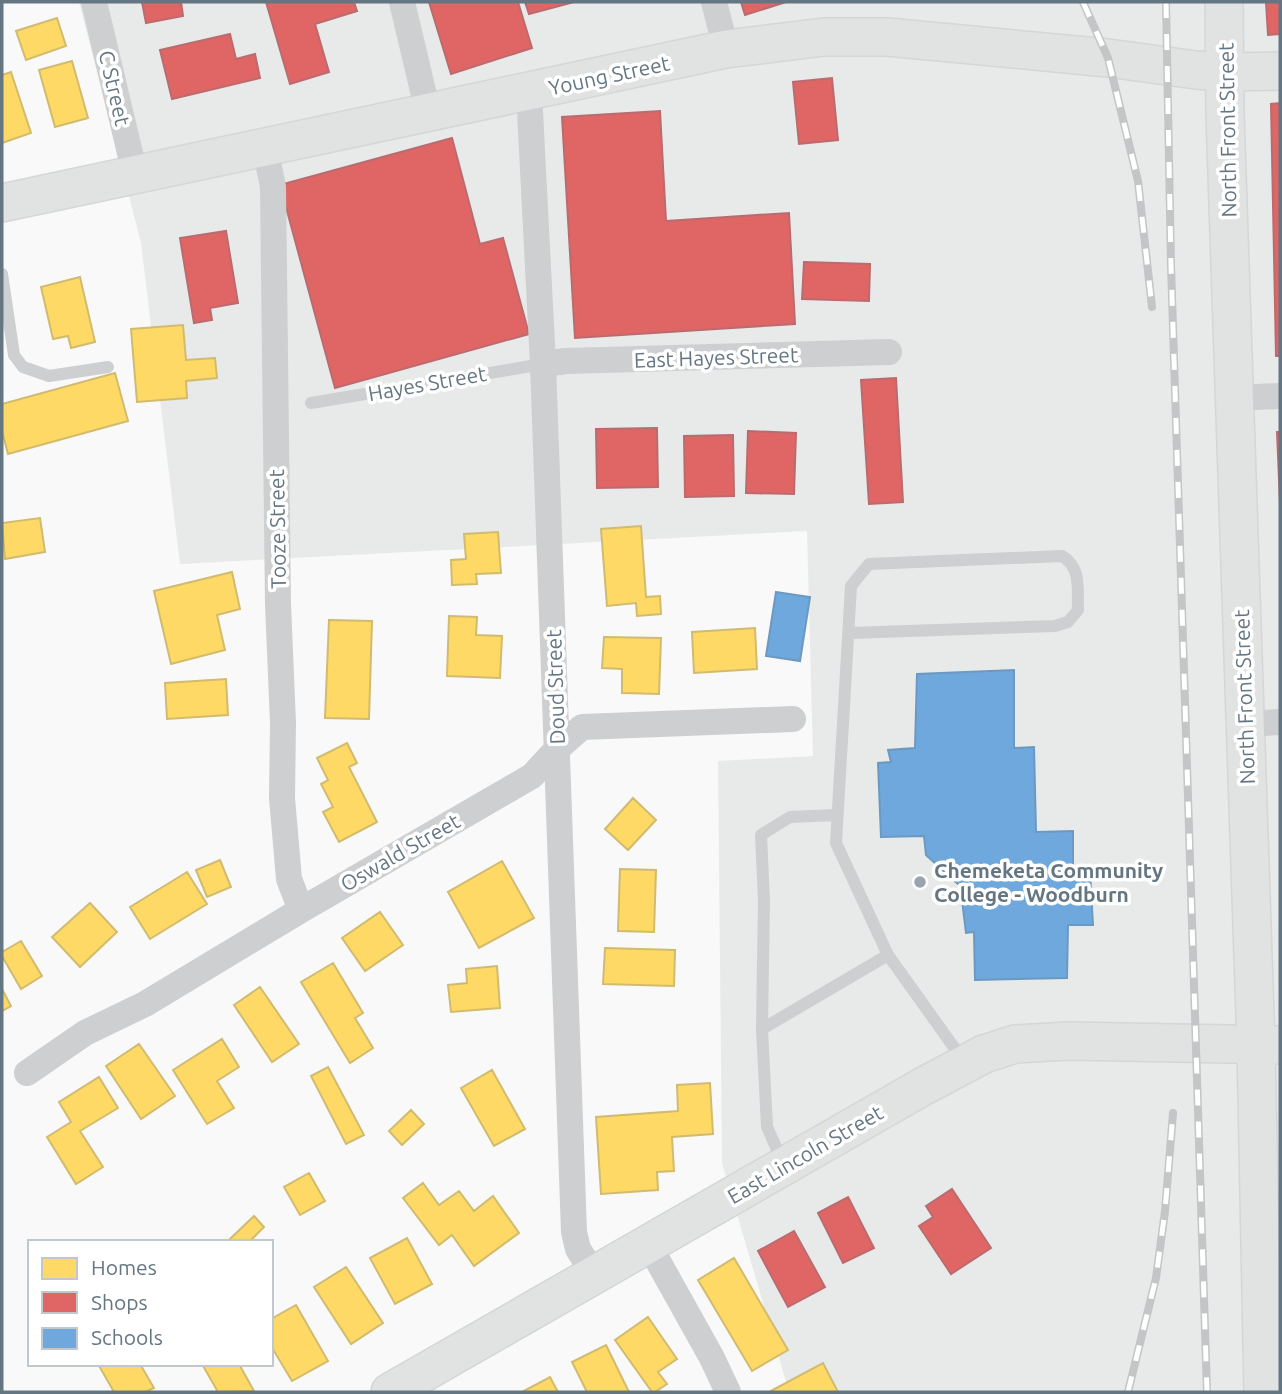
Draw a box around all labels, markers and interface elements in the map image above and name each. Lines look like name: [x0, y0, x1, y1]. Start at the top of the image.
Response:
street label: North Front Street: [1213, 42, 1241, 218]
street label: C Street: [95, 48, 135, 128]
street label: Young Street: [546, 50, 672, 100]
street label: East Hayes Street: [633, 342, 799, 372]
street label: Hayes Street: [366, 361, 488, 405]
street label: Tooze Street: [264, 469, 290, 589]
street label: North Front Street: [1229, 609, 1259, 785]
street label: Doud Street: [541, 629, 569, 745]
street label: Oswald Street: [336, 808, 464, 896]
place label: Chemeketa Community College - Woodburn: [934, 858, 1163, 906]
marker: Chemeketa Community College - Woodburn: [912, 874, 928, 890]
street label: East Lincoln Street: [723, 1100, 887, 1208]
legend: [28, 1240, 273, 1366]
text: Homes: [91, 1255, 157, 1279]
text: Shops: [91, 1290, 148, 1314]
text: Schools: [91, 1325, 163, 1349]

